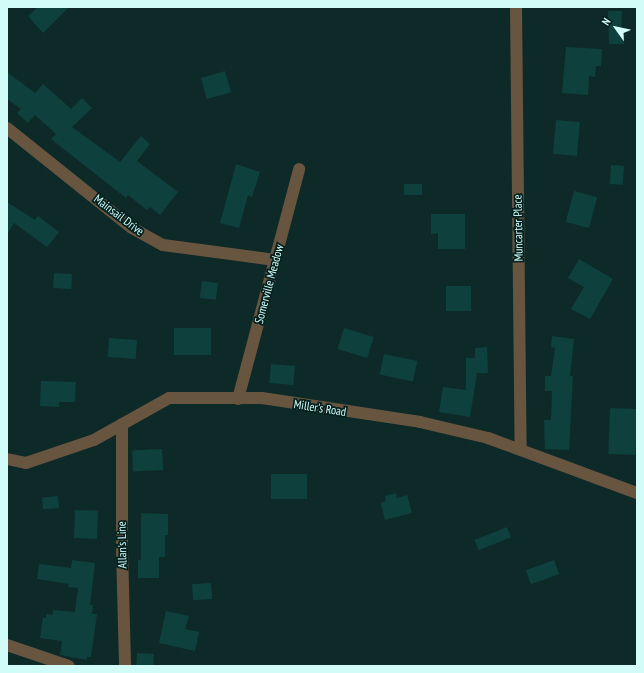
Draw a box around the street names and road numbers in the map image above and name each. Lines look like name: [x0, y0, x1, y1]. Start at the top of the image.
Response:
street label: Mainsail Drive: [91, 192, 147, 238]
street label: Muncarter Place: [510, 194, 526, 262]
street label: Somerville Meadow: [252, 243, 286, 325]
street label: Miller's Road: [293, 397, 347, 419]
street label: Allan's Line: [114, 521, 130, 569]

